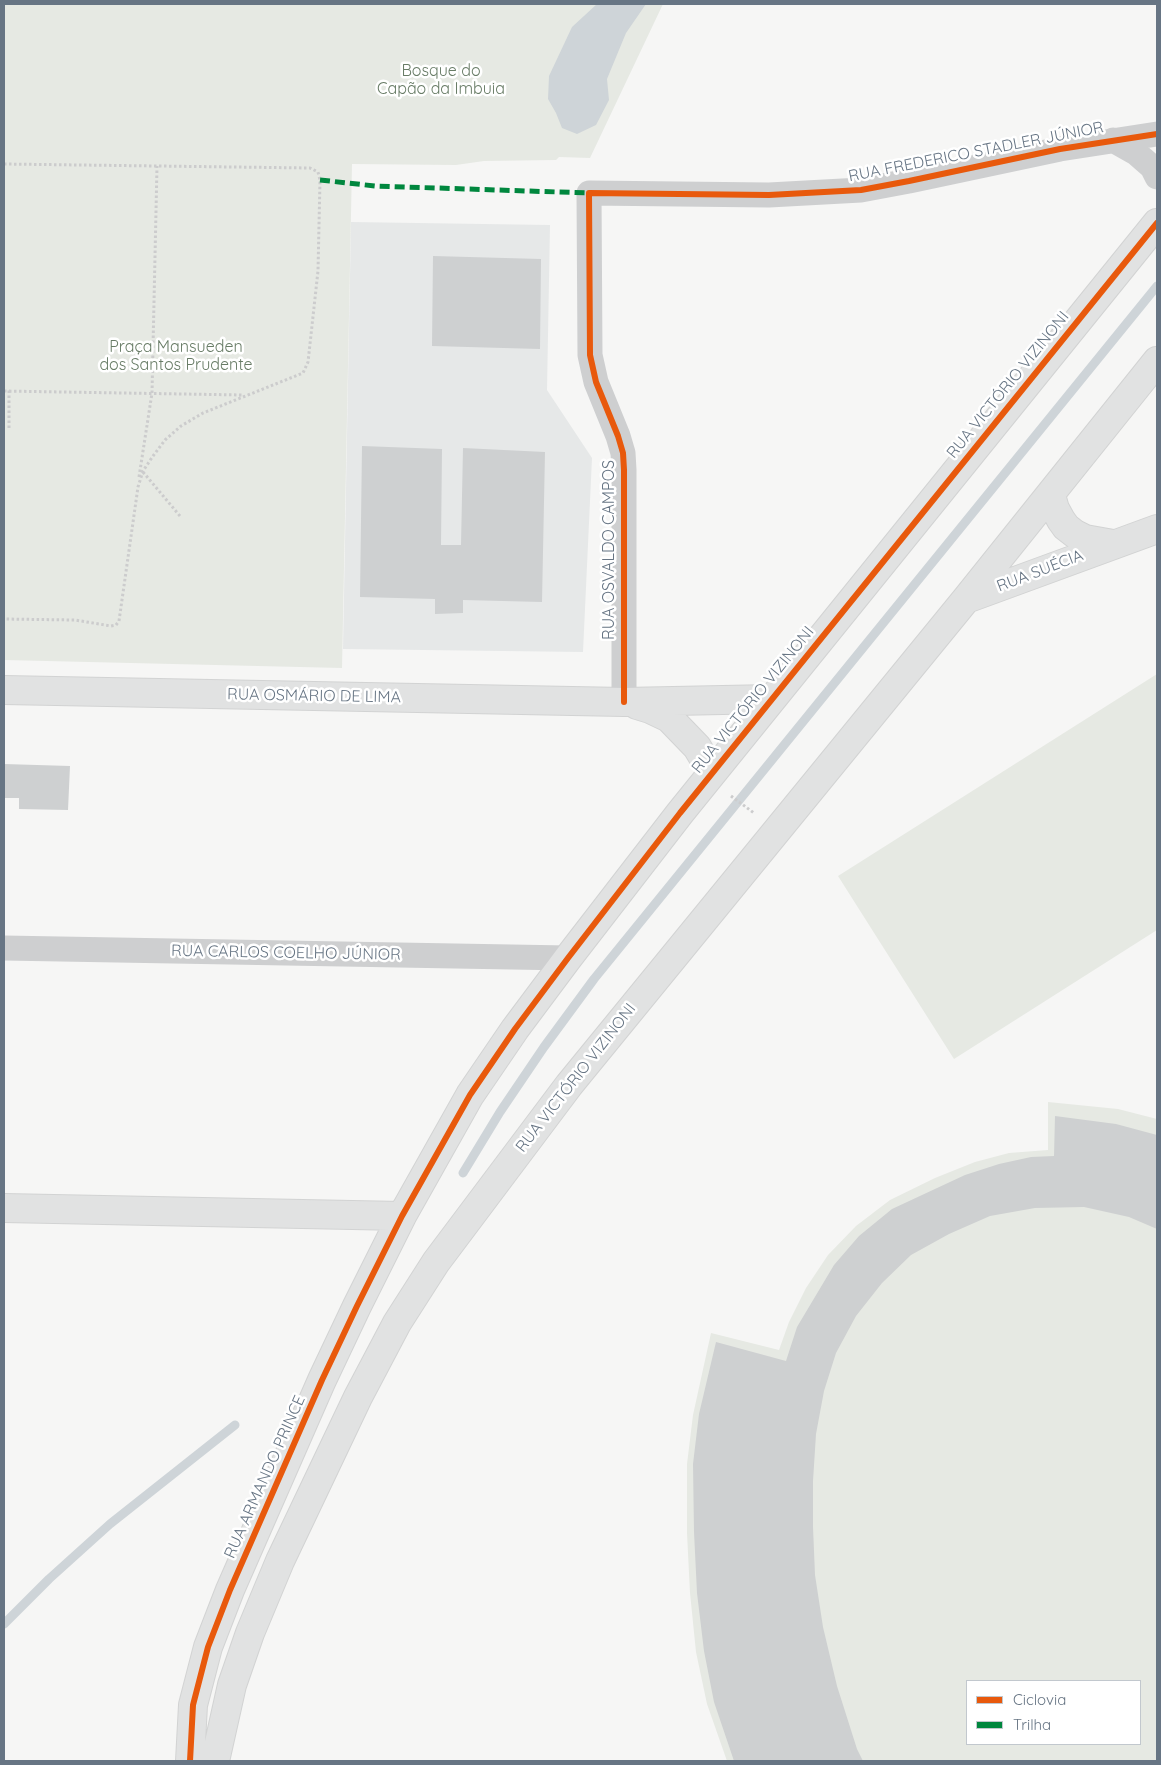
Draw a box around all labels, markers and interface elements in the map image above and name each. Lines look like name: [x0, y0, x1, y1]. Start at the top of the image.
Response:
park label: Bosque do Capão da Imbuia: [377, 61, 505, 99]
street label: RUA FREDERICO STADLER JÚNIOR: [847, 118, 1105, 186]
street label: RUA VICTÓRIO VIZINONI: [943, 308, 1073, 462]
park label: Praça Mansueden dos Santos Prudente: [99, 337, 253, 375]
street label: RUA OSVALDO CAMPOS: [599, 460, 619, 640]
street label: RUA SUÉCIA: [994, 546, 1086, 596]
street label: RUA VICTÓRIO VIZINONI: [688, 623, 818, 777]
street label: RUA OSMÁRIO DE LIMA: [227, 685, 401, 707]
street label: RUA CARLOS COELHO JÚNIOR: [171, 941, 401, 965]
street label: RUA VICTÓRIO VIZINONI: [512, 1000, 640, 1156]
street label: RUA ARMANDO PRINCE: [220, 1392, 310, 1562]
legend: [966, 1680, 1141, 1745]
text: Ciclovia: [1013, 1690, 1066, 1709]
text: Trilha: [1013, 1715, 1051, 1734]

